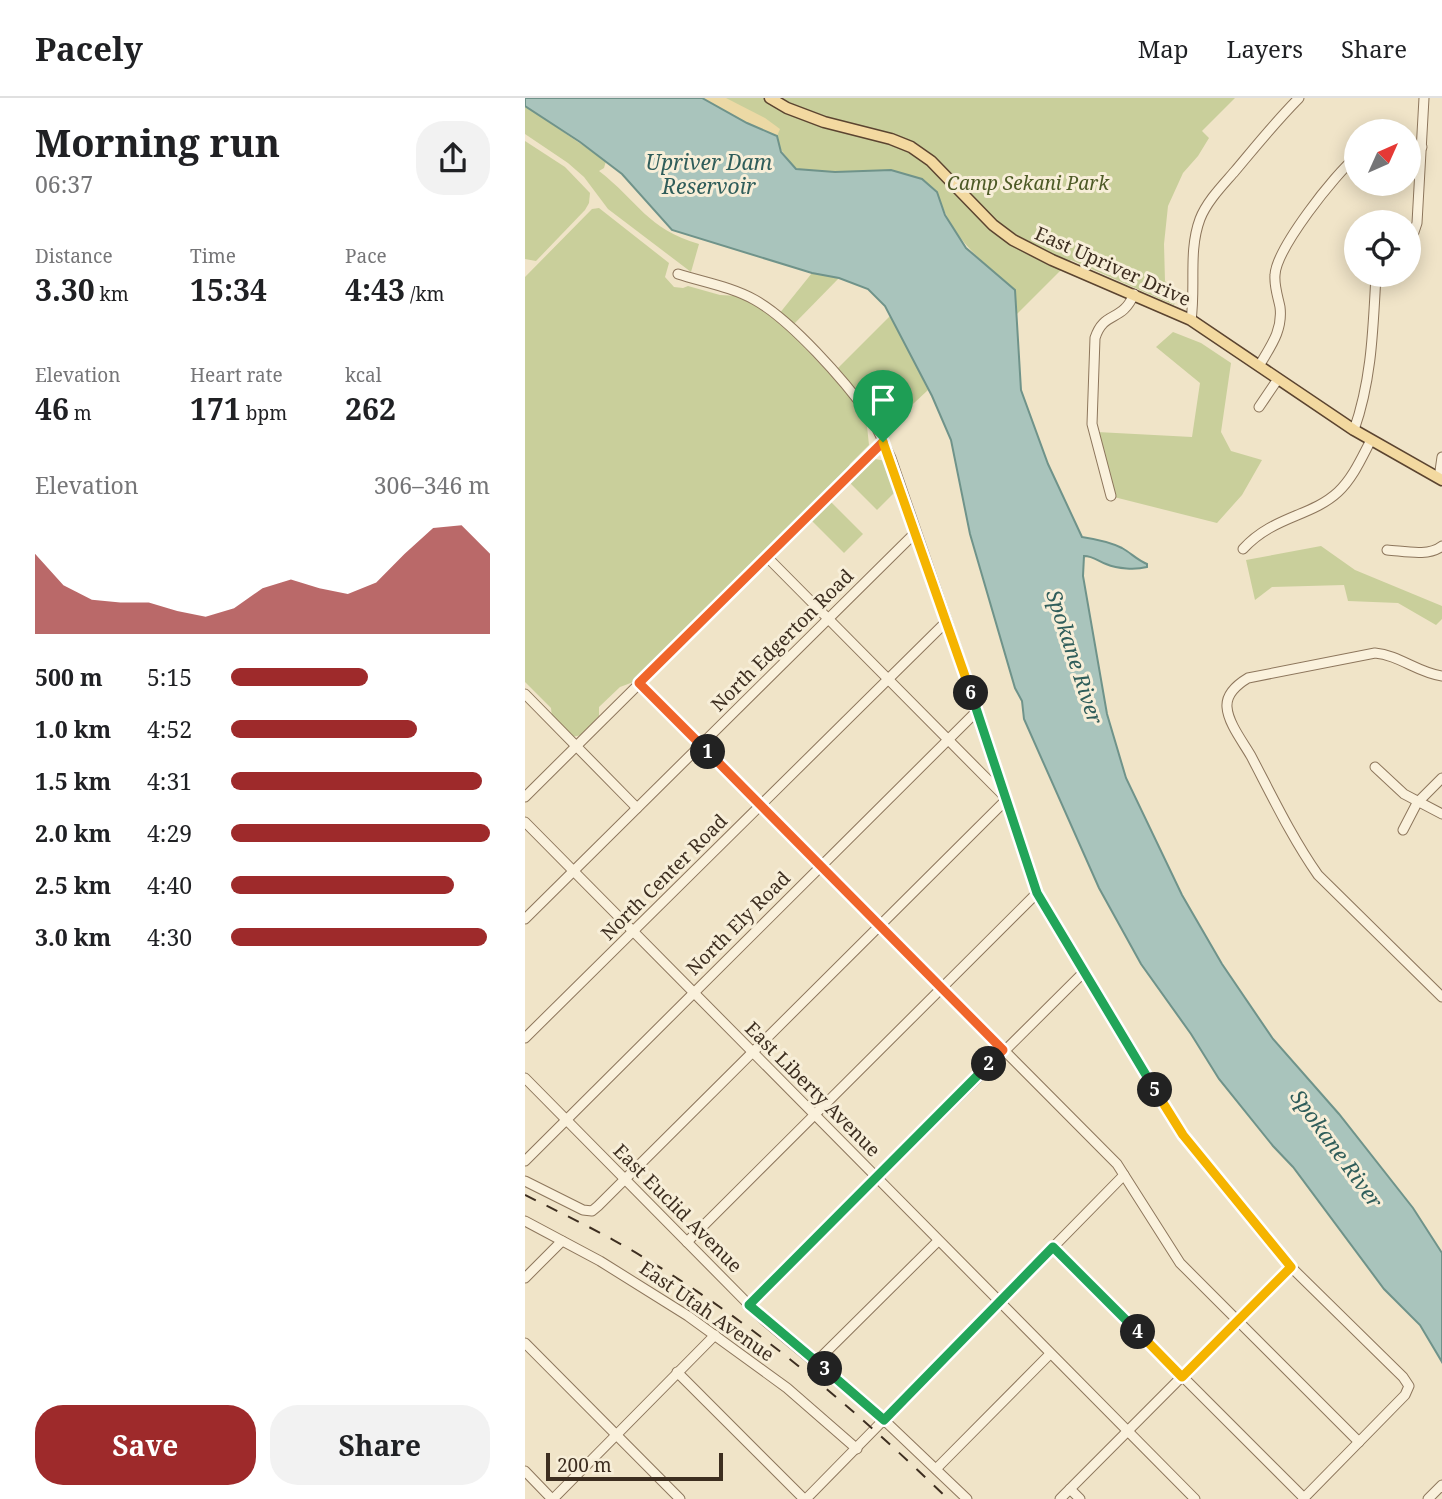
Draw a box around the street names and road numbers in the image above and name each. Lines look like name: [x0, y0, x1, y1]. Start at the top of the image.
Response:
street label: East Upriver Drive: [1031, 220, 1195, 312]
street label: North Edgerton Road: [705, 563, 859, 717]
street label: North Center Road: [595, 808, 733, 946]
street label: North Ely Road: [680, 865, 796, 981]
street label: East Liberty Avenue: [740, 1016, 886, 1162]
street label: East Euclid Avenue: [608, 1138, 748, 1278]
street label: East Utah Avenue: [635, 1255, 779, 1367]

